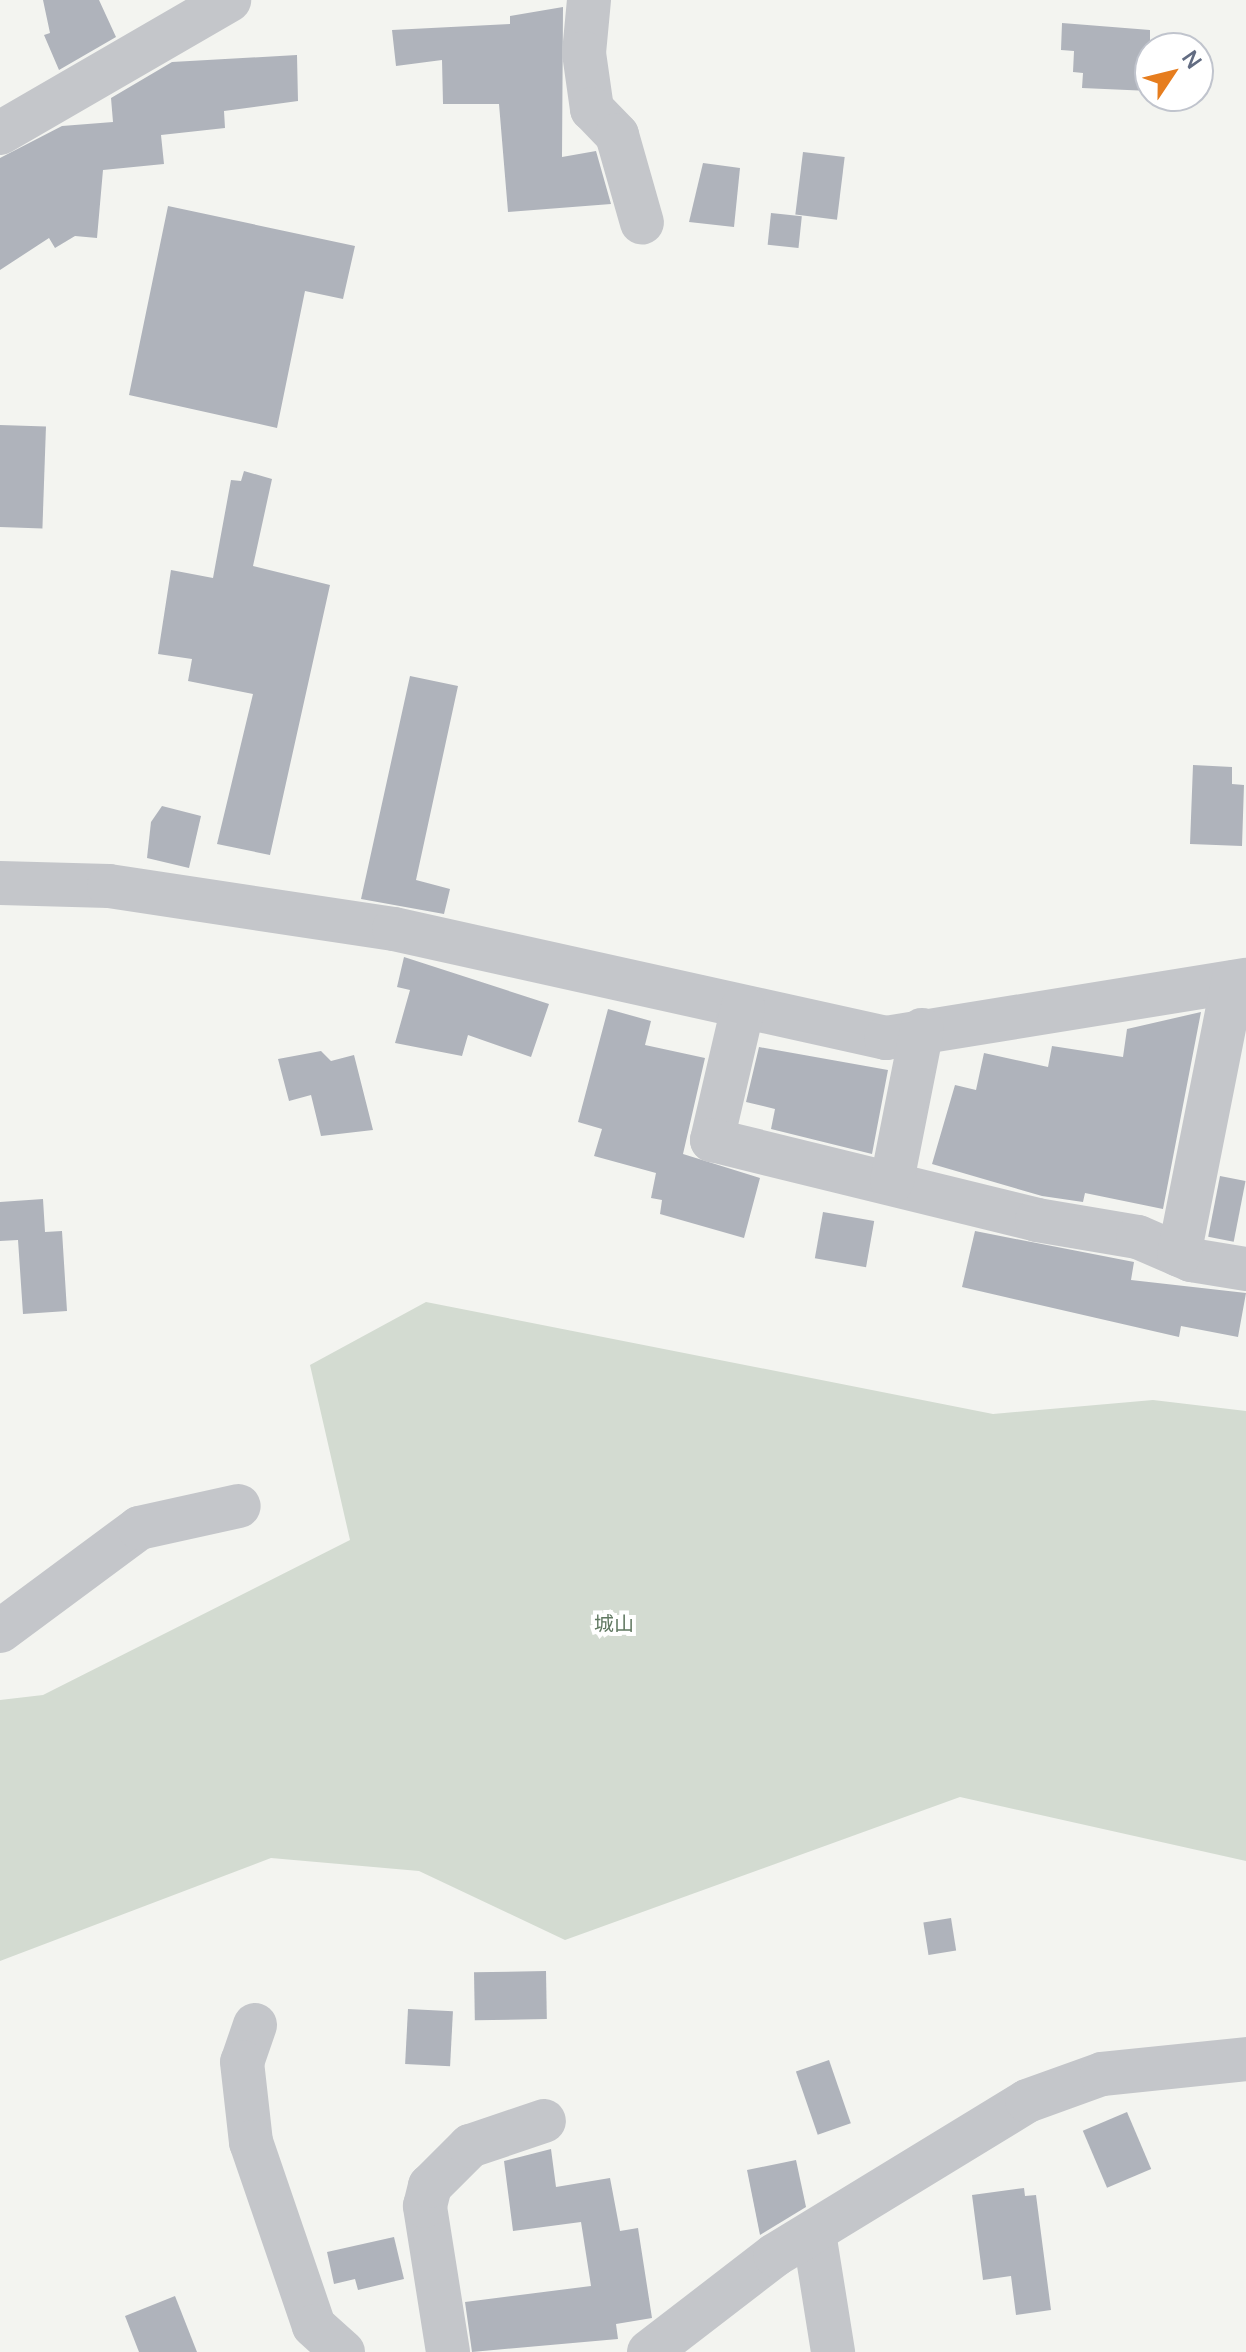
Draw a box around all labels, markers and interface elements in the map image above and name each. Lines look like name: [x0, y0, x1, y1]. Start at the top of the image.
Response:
north arrow: [1134, 32, 1214, 112]
text: N: [1175, 44, 1209, 74]
park label: 城山: [594, 1611, 634, 1635]

